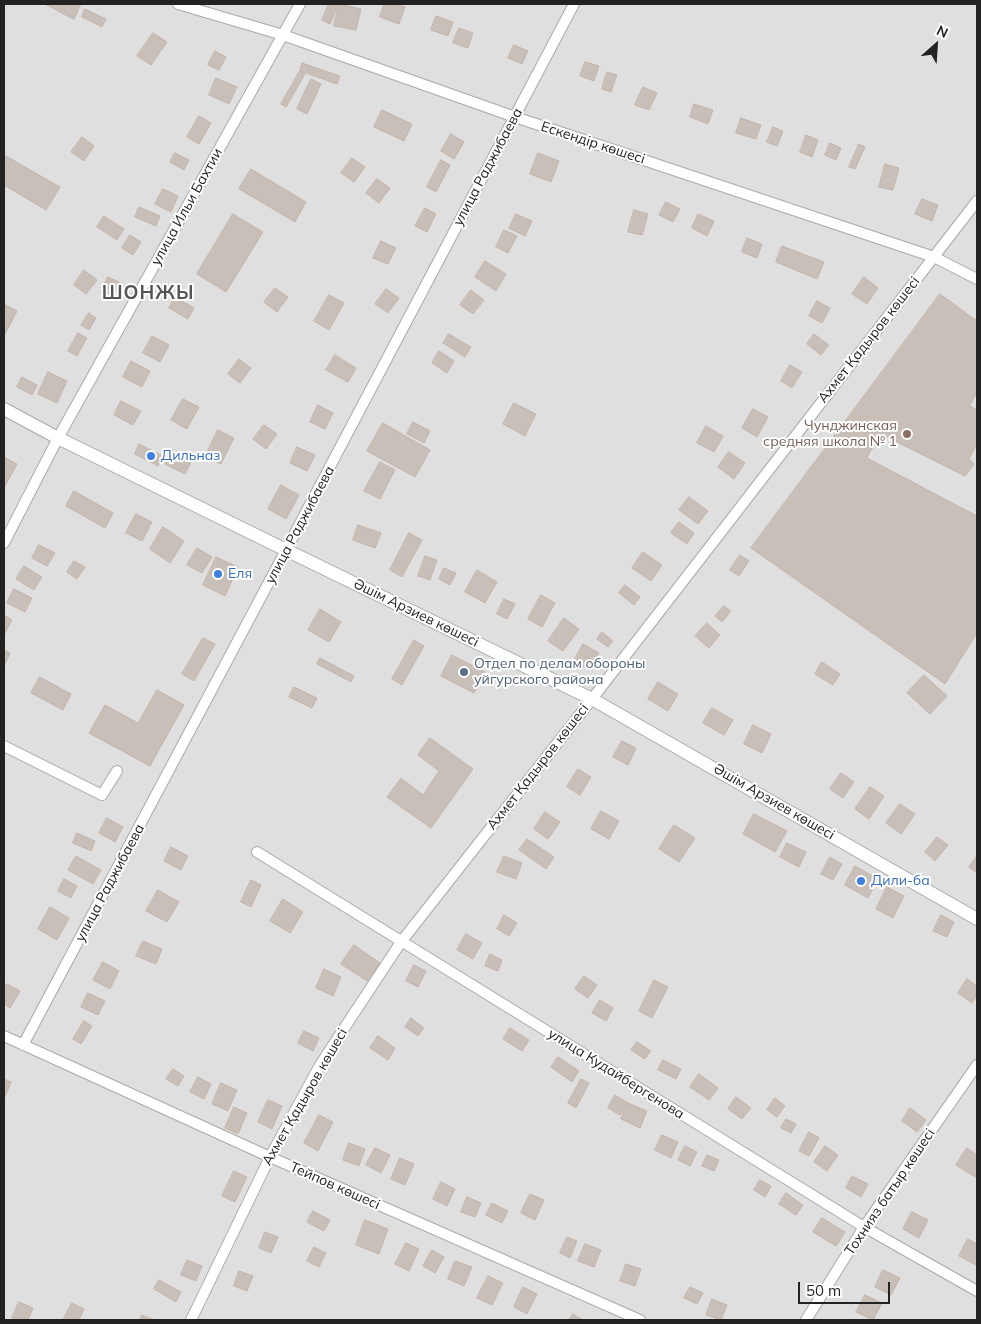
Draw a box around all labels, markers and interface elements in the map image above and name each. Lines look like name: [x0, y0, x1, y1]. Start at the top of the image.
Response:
north arrow: [911, 20, 961, 70]
text: N: [934, 21, 951, 42]
street label: улица Раджибаева: [450, 105, 526, 229]
street label: Ескендір көшесі: [539, 118, 647, 168]
street label: улица Ильи Бахтии: [148, 145, 226, 269]
street label: Ахмет Қадыров көшесі: [815, 274, 923, 406]
district label: ШОНЖЫ: [101, 282, 195, 304]
place label: Чунджинская средняя школа № 1: [763, 418, 897, 451]
marker: Чунджинская средняя школа № 1: [901, 428, 913, 440]
place label: Дильназ: [161, 448, 220, 464]
marker: Дильназ: [145, 450, 157, 462]
street label: улица Раджибаева: [262, 463, 338, 587]
place label: Еля: [228, 566, 252, 582]
marker: Еля: [212, 568, 224, 580]
street label: Әшім Арзиев көшесі: [351, 575, 481, 651]
place label: Отдел по делам обороны уйгурского района: [474, 656, 645, 689]
marker: Отдел по делам обороны уйгурского района: [458, 666, 470, 678]
street label: Ахмет Қадыров көшесі: [484, 701, 592, 833]
street label: Әшім Арзиев көшесі: [710, 760, 838, 844]
street label: улица Раджибаева: [72, 821, 148, 945]
place label: Дили-ба: [871, 873, 930, 889]
marker: Дили-ба: [855, 875, 867, 887]
street label: Ахмет Қадыров көшесі: [259, 1025, 351, 1169]
street label: улица Кудайбергенова: [545, 1025, 687, 1123]
street label: Тохнияз батыр көшесі: [841, 1125, 939, 1259]
street label: Тейпов көшесі: [287, 1159, 383, 1213]
scale bar: [801, 1272, 894, 1304]
text: 50 m: [806, 1281, 841, 1300]

